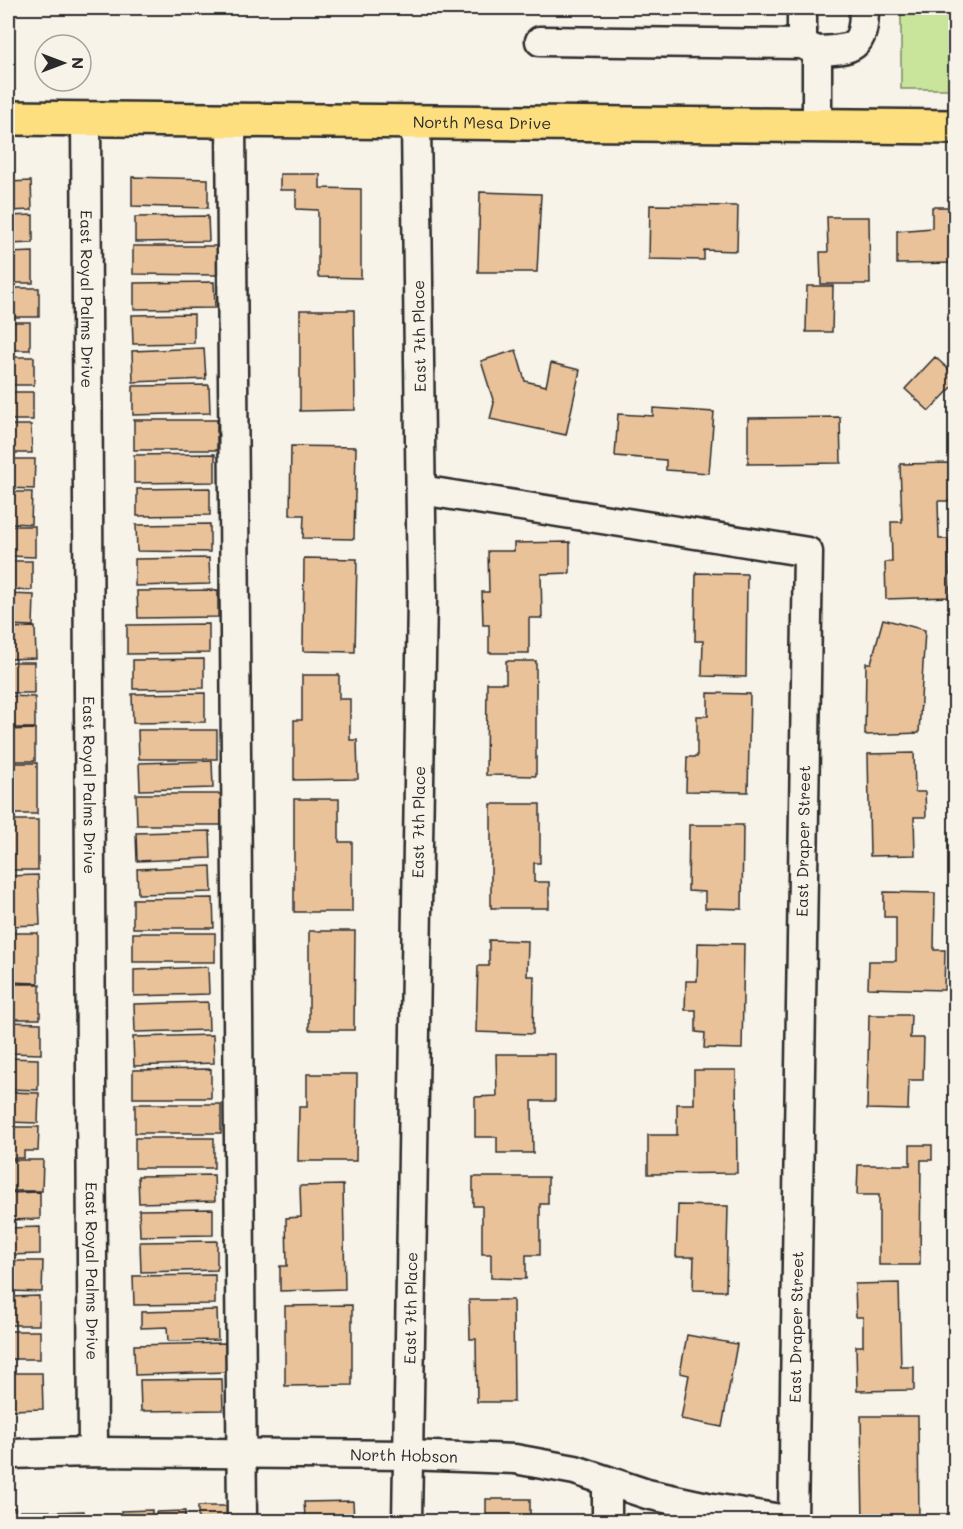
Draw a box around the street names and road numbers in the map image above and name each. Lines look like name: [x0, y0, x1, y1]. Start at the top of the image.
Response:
street label: North Mesa Drive: [413, 111, 551, 133]
street label: East Royal Palms Drive: [76, 210, 98, 388]
street label: East 7th Place: [407, 280, 430, 392]
street label: East Royal Palms Drive: [79, 696, 101, 874]
street label: East Draper Street: [791, 765, 814, 917]
street label: East 7th Place: [406, 766, 429, 878]
street label: East Royal Palms Drive: [82, 1182, 104, 1360]
street label: East Draper Street: [784, 1251, 807, 1403]
street label: East 7th Place: [399, 1252, 421, 1364]
street label: North Hobson: [350, 1443, 458, 1467]

